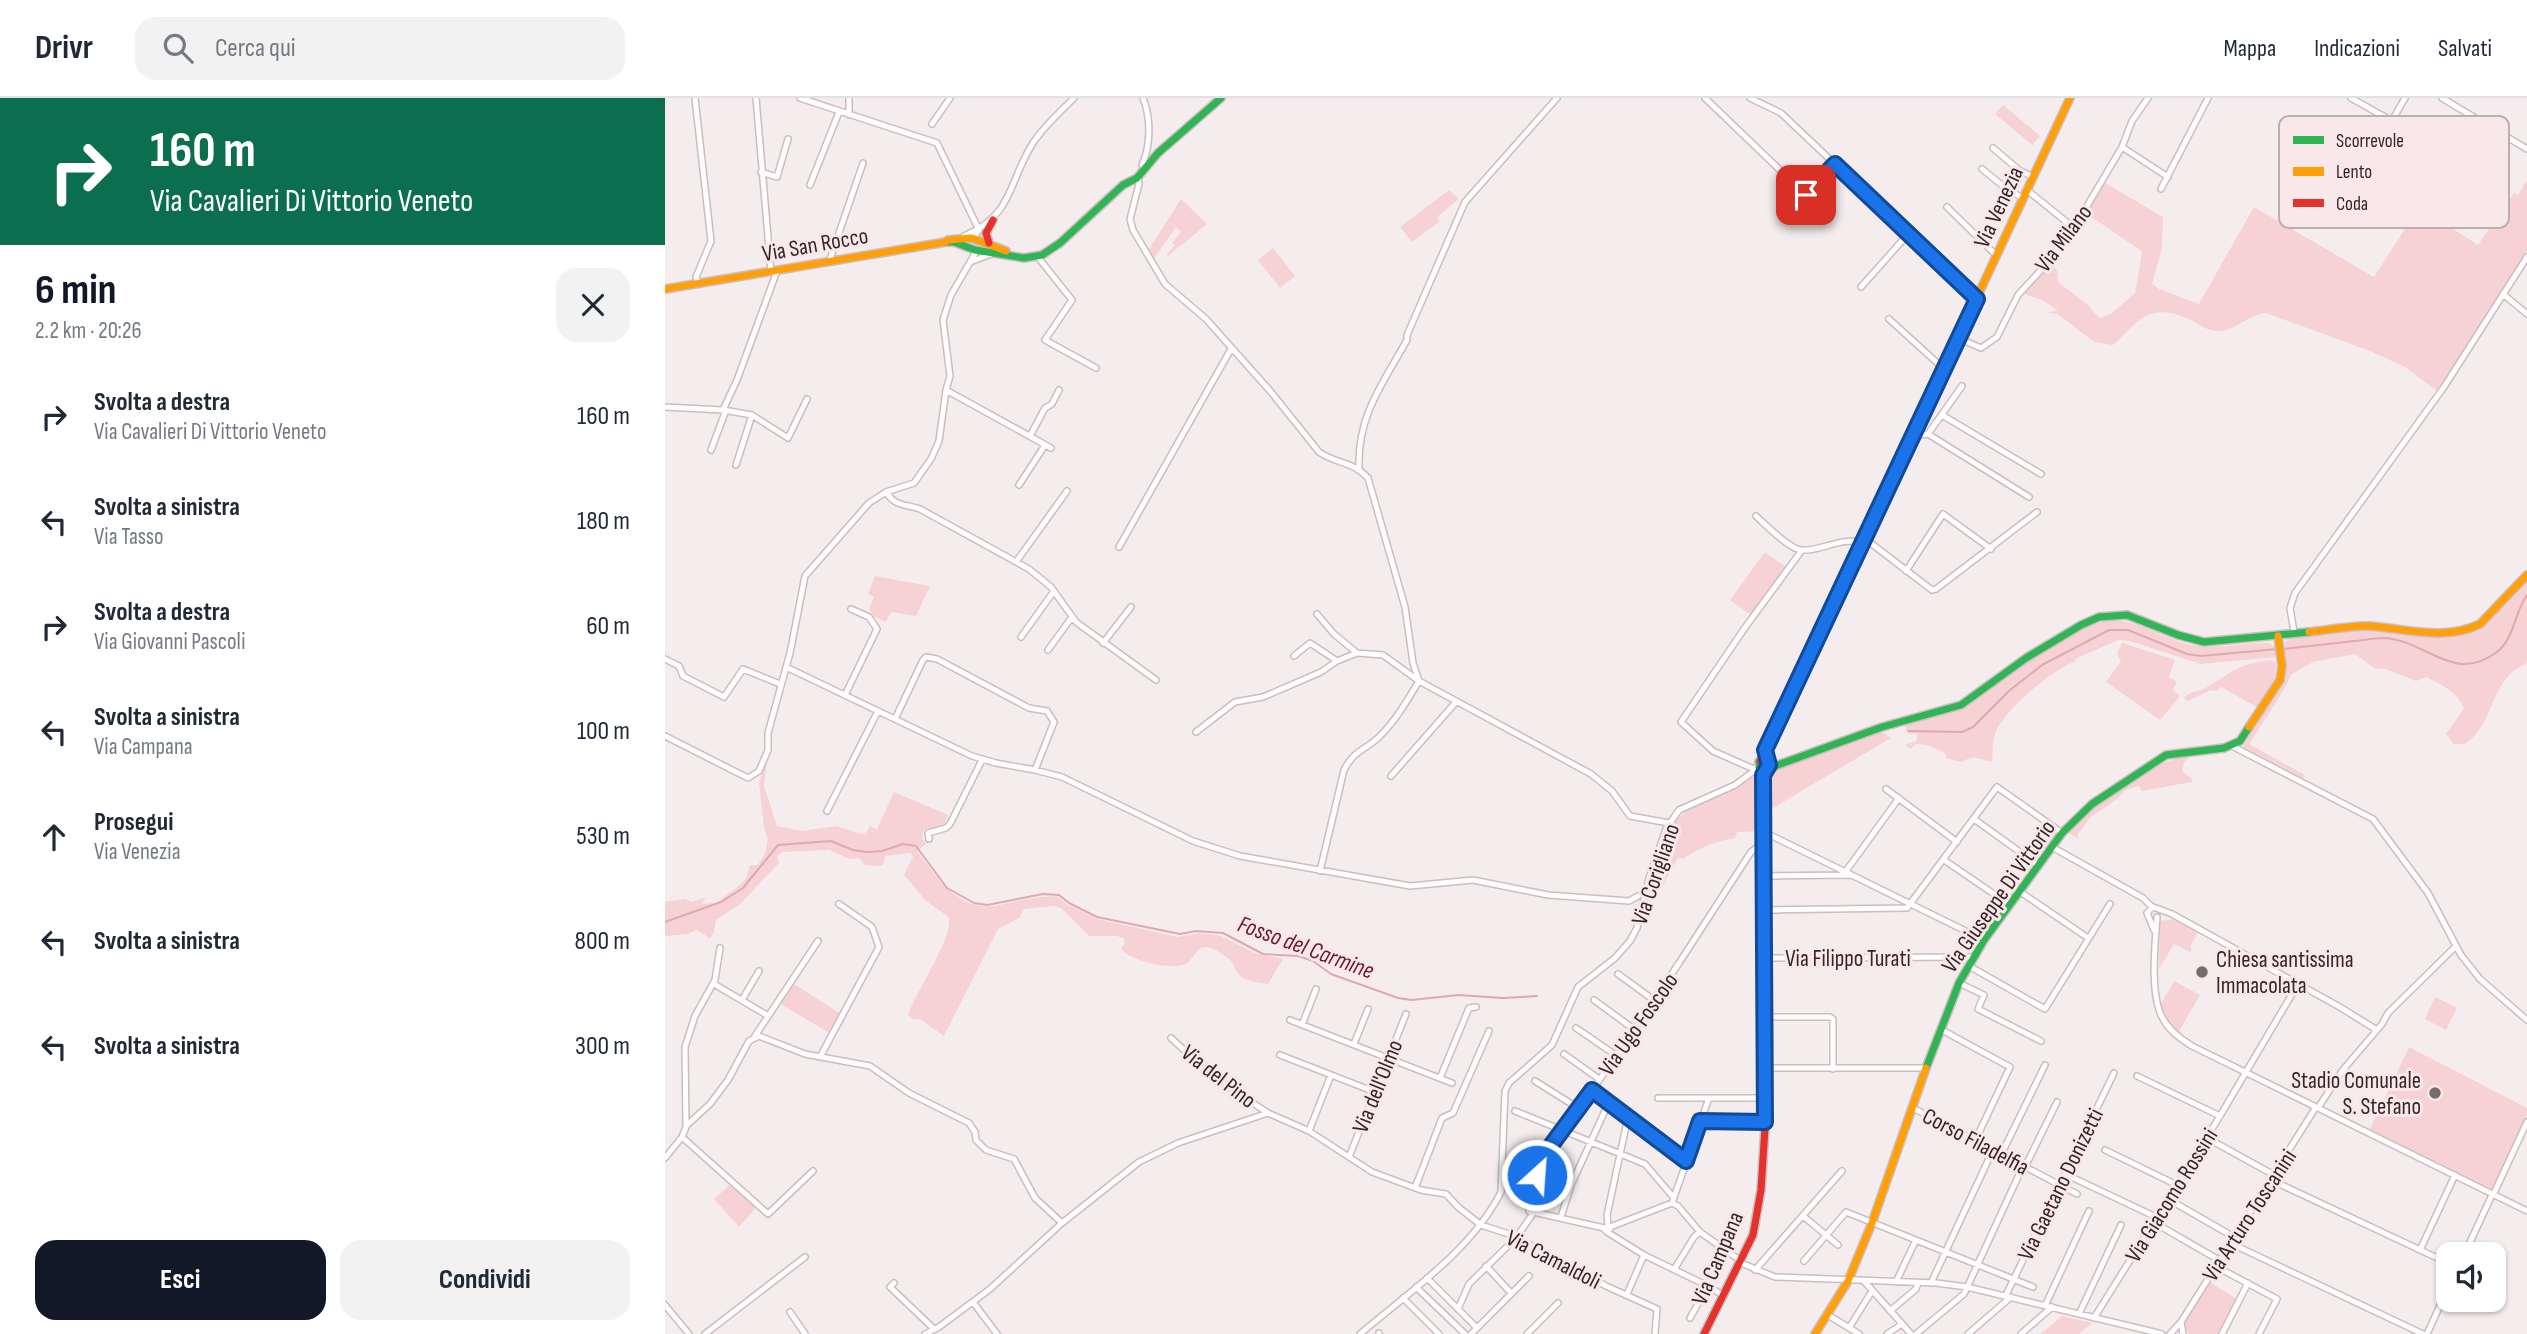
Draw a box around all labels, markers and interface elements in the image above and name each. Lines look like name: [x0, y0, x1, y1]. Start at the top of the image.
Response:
search box: [135, 17, 625, 80]
text: Drivr: [35, 28, 93, 68]
icon: search: [159, 29, 197, 67]
text: Cerca qui: [215, 33, 296, 64]
text: Mappa: [2224, 34, 2276, 63]
text: Indicazioni: [2314, 34, 2400, 63]
text: Salvati: [2438, 34, 2492, 63]
legend: [2279, 116, 2509, 228]
text: 160 m: [150, 122, 256, 181]
icon: right: [35, 126, 126, 217]
text: Scorrevole: [2336, 130, 2404, 153]
text: Lento: [2336, 161, 2372, 184]
street label: Via Venezia: [1968, 162, 2030, 253]
pin: [1776, 165, 1836, 225]
icon: arrive: [1787, 176, 1825, 214]
text: Via Cavalieri Di Vittorio Veneto: [150, 182, 473, 221]
text: Coda: [2336, 193, 2368, 216]
street label: Via Milano: [2029, 199, 2098, 278]
street label: Via San Rocco: [760, 222, 870, 268]
text: 6 min: [35, 265, 116, 316]
button: close: [556, 268, 630, 342]
text: 2.2 km · 20:26: [35, 317, 142, 345]
text: Svolta a destra: [94, 387, 230, 418]
icon: right: [35, 398, 73, 436]
text: 160 m: [577, 401, 630, 432]
text: Via Cavalieri Di Vittorio Veneto: [94, 418, 326, 446]
text: Svolta a sinistra: [94, 492, 240, 523]
icon: left: [35, 503, 73, 541]
text: 180 m: [577, 506, 630, 537]
text: Via Tasso: [94, 523, 164, 551]
text: Svolta a destra: [94, 597, 230, 628]
icon: right: [35, 608, 73, 646]
text: 60 m: [586, 611, 630, 642]
text: Via Giovanni Pascoli: [94, 628, 246, 656]
text: Svolta a sinistra: [94, 702, 240, 733]
icon: left: [35, 713, 73, 751]
text: 100 m: [577, 716, 630, 747]
text: Via Campana: [94, 733, 193, 761]
text: Prosegui: [94, 807, 173, 838]
street label: Via Giuseppe Di Vittorio: [1936, 815, 2062, 978]
icon: ahead: [35, 818, 73, 856]
street label: Via Corigliano: [1626, 820, 1686, 929]
text: 530 m: [576, 821, 630, 852]
text: Via Venezia: [94, 838, 181, 866]
water label: Fosso del Carmine: [1234, 909, 1378, 985]
icon: left: [35, 923, 73, 961]
text: Svolta a sinistra: [94, 926, 240, 957]
text: 800 m: [575, 926, 630, 957]
street label: Via Filippo Turati: [1785, 945, 1911, 973]
place label: Chiesa santissima Immacolata: [2216, 946, 2354, 1000]
marker: Chiesa santissima Immacolata: [2194, 964, 2210, 980]
street label: Via Ugo Foscolo: [1593, 968, 1685, 1082]
icon: left: [35, 1028, 73, 1066]
text: Svolta a sinistra: [94, 1031, 240, 1062]
text: 300 m: [575, 1031, 630, 1062]
street label: Via dell'Olmo: [1347, 1036, 1409, 1137]
street label: Via del Pino: [1175, 1039, 1261, 1115]
place label: Stadio Comunale S. Stefano: [2291, 1067, 2421, 1121]
marker: Stadio Comunale S. Stefano: [2427, 1085, 2443, 1101]
street label: Corso Filadelfia: [1917, 1102, 2034, 1182]
street label: Via Gaetano Donizetti: [2012, 1104, 2110, 1265]
street label: Via Giacomo Rossini: [2119, 1123, 2224, 1268]
position arrow: [1500, 1138, 1574, 1212]
street label: Via Arturo Toscanini: [2197, 1144, 2303, 1287]
street label: Via Campana: [1686, 1208, 1750, 1309]
street label: Via Camaldoli: [1501, 1224, 1606, 1296]
button: Esci: [35, 1240, 326, 1320]
button: Condividi: [340, 1240, 630, 1320]
map controls: [2436, 1242, 2506, 1312]
button: sound: [2436, 1242, 2506, 1312]

